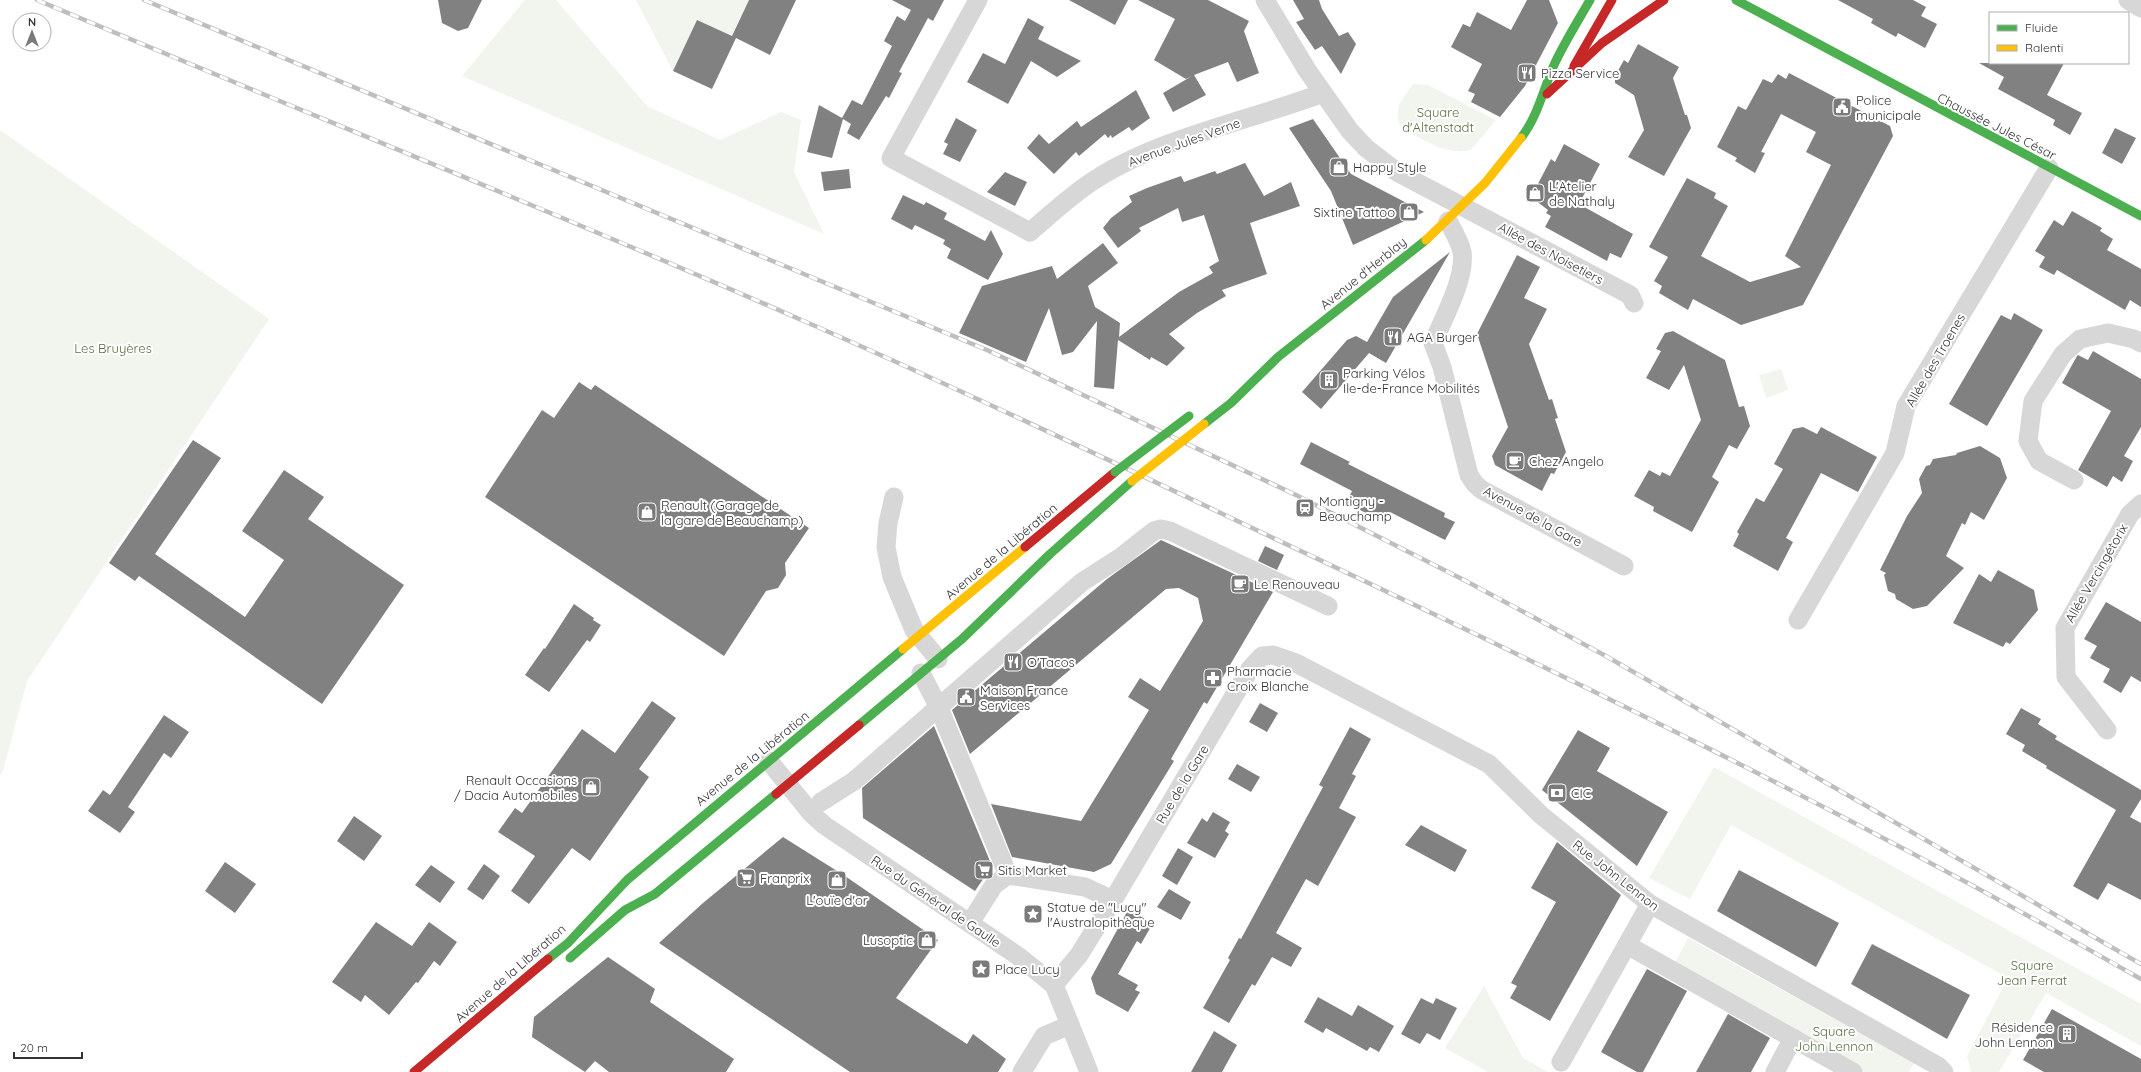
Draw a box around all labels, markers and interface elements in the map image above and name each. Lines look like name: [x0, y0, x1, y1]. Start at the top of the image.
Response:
north arrow: [12, 12, 52, 52]
legend: [1989, 12, 2129, 64]
text: N: [28, 15, 36, 29]
text: Fluide: [2025, 20, 2058, 35]
text: Ralenti: [2025, 40, 2063, 55]
restaurant icon: Pizza Service: [1516, 62, 1538, 84]
place label: Pizza Service: [1541, 65, 1619, 81]
street label: Chaussée Jules César: [1935, 89, 2059, 163]
place label: Police municipale: [1856, 92, 1921, 123]
public building icon: Police municipale: [1831, 96, 1853, 118]
park label: Square d'Altenstadt: [1402, 104, 1474, 135]
street label: Avenue Jules Verne: [1126, 114, 1242, 170]
shop icon: Happy Style: [1328, 156, 1350, 178]
place label: Happy Style: [1353, 159, 1426, 175]
place label: L'Atelier de Nathaly: [1549, 178, 1615, 209]
shop icon: L'Atelier de Nathaly: [1524, 182, 1546, 204]
shop icon: Sixtine Tattoo: [1398, 201, 1420, 223]
place label: Sixtine Tattoo: [1313, 204, 1395, 220]
street label: Allée des Noisetiers: [1496, 219, 1606, 287]
street label: Avenue d'Herblay: [1317, 233, 1409, 313]
street label: Allée des Troenes: [1902, 310, 1968, 410]
restaurant icon: AGA Burger: [1382, 326, 1404, 348]
place label: AGA Burger: [1407, 329, 1477, 345]
park label: Les Bruyères: [74, 340, 152, 356]
place label: Parking Vélos Ile-de-France Mobilités: [1343, 365, 1480, 396]
building icon: Parking Vélos Ile-de-France Mobilités: [1318, 369, 1340, 391]
cafe icon: Chez Angelo: [1504, 450, 1526, 472]
place label: Chez Angelo: [1529, 453, 1604, 469]
street label: Avenue de la Gare: [1481, 482, 1585, 550]
place label: Montigny - Beauchamp: [1319, 493, 1392, 524]
place label: Renault (Garage de la gare de Beauchamp): [661, 497, 803, 528]
station icon: Montigny - Beauchamp: [1294, 497, 1316, 519]
street label: Avenue de la Libération: [942, 499, 1060, 603]
shop icon: Renault (Garage de la gare de Beauchamp): [636, 501, 658, 523]
street label: Allée Vercingétorix: [2061, 521, 2131, 625]
cafe icon: Le Renouveau: [1229, 573, 1251, 595]
place label: Le Renouveau: [1254, 576, 1340, 592]
restaurant icon: O'Tacos: [1002, 651, 1024, 673]
place label: O'Tacos: [1027, 654, 1075, 670]
place label: Pharmacie Croix Blanche: [1227, 663, 1309, 694]
pharmacy icon: Pharmacie Croix Blanche: [1202, 667, 1224, 689]
place label: Maison France Services: [980, 682, 1068, 713]
public building icon: Maison France Services: [955, 686, 977, 708]
street label: Avenue de la Libération: [692, 707, 812, 809]
street label: Rue de la Gare: [1152, 742, 1212, 826]
place label: Renault Occasions / Dacia Automobiles: [454, 772, 577, 803]
shop icon: Renault Occasions / Dacia Automobiles: [580, 776, 602, 798]
bank icon: CIC: [1546, 782, 1568, 804]
place label: CIC: [1571, 785, 1592, 801]
street label: Rue John Lennon: [1570, 836, 1662, 914]
street label: Rue du Général de Gaulle: [868, 852, 1004, 950]
supermarket icon: Sitis Market: [973, 859, 995, 881]
place label: Sitis Market: [998, 862, 1067, 878]
supermarket icon: Franprix: [735, 867, 757, 889]
shop icon: L'ouïe d'or: [826, 869, 848, 891]
place label: Franprix: [760, 870, 809, 886]
place label: L'ouïe d'or: [806, 892, 868, 908]
place label: Statue de "Lucy" l'Australopithèque: [1047, 899, 1155, 930]
place icon: Statue de "Lucy" l'Australopithèque: [1022, 903, 1044, 925]
street label: Avenue de la Libération: [451, 921, 569, 1025]
shop icon: Lusoptic: [916, 929, 938, 951]
place label: Lusoptic: [863, 932, 913, 948]
park label: Square Jean Ferrat: [1997, 957, 2067, 988]
place icon: Place Lucy: [970, 958, 992, 980]
place label: Place Lucy: [995, 961, 1060, 977]
place label: Résidence John Lennon: [1975, 1019, 2053, 1050]
park label: Square John Lennon: [1795, 1023, 1873, 1054]
building icon: Résidence John Lennon: [2056, 1023, 2078, 1045]
scale bar: [14, 1034, 82, 1060]
text: 20 m: [20, 1040, 48, 1055]

